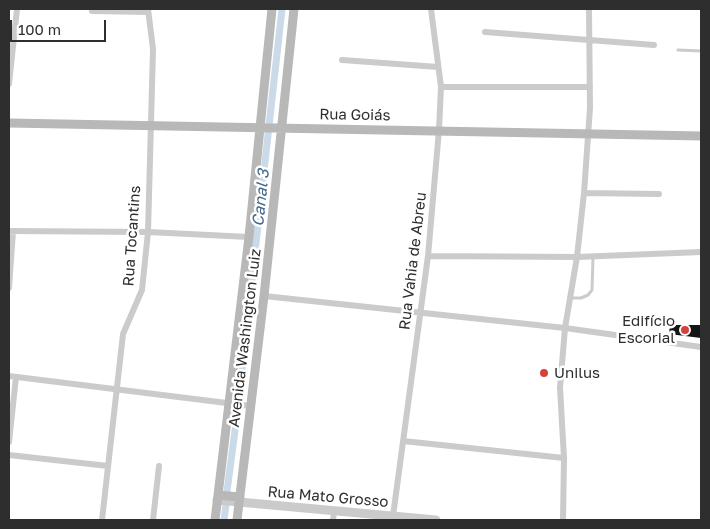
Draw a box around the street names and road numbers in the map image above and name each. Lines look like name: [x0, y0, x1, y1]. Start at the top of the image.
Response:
street label: Rua Goiás: [319, 105, 391, 125]
street label: Rua Tocantins: [119, 185, 145, 287]
street label: Rua Vahia de Abreu: [396, 191, 430, 331]
street label: Avenida Washington Luiz: [225, 248, 265, 428]
street label: Rua Mato Grosso: [267, 483, 389, 511]

